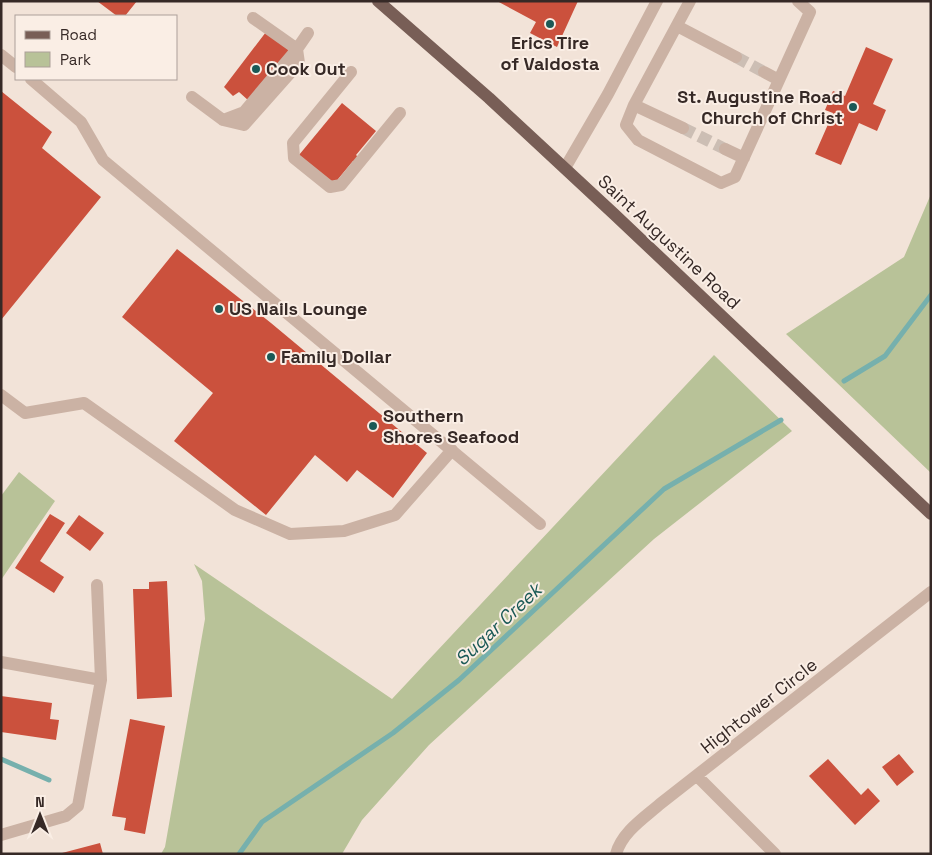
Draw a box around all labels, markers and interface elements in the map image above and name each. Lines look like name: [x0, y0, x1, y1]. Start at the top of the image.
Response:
legend: [15, 15, 178, 80]
marker: Erics Tire of Valdosta: [544, 18, 556, 30]
text: Road: [60, 25, 97, 44]
place label: Erics Tire of Valdosta: [500, 31, 600, 75]
text: Park: [60, 50, 91, 69]
place label: Cook Out: [266, 57, 346, 80]
marker: Cook Out: [250, 63, 262, 75]
place label: St. Augustine Road Church of Christ: [677, 85, 843, 129]
marker: St. Augustine Road Church of Christ: [847, 101, 859, 113]
street label: Saint Augustine Road: [593, 170, 745, 314]
place label: US Nails Lounge: [229, 297, 367, 320]
marker: US Nails Lounge: [213, 303, 225, 315]
place label: Family Dollar: [281, 345, 392, 368]
marker: Family Dollar: [265, 351, 277, 363]
place label: Southern Shores Seafood: [383, 404, 519, 448]
marker: Southern Shores Seafood: [367, 420, 379, 432]
water label: Sugar Creek: [450, 576, 549, 671]
street label: Hightower Circle: [696, 653, 822, 758]
north arrow: [15, 790, 65, 840]
text: N: [35, 793, 45, 811]

